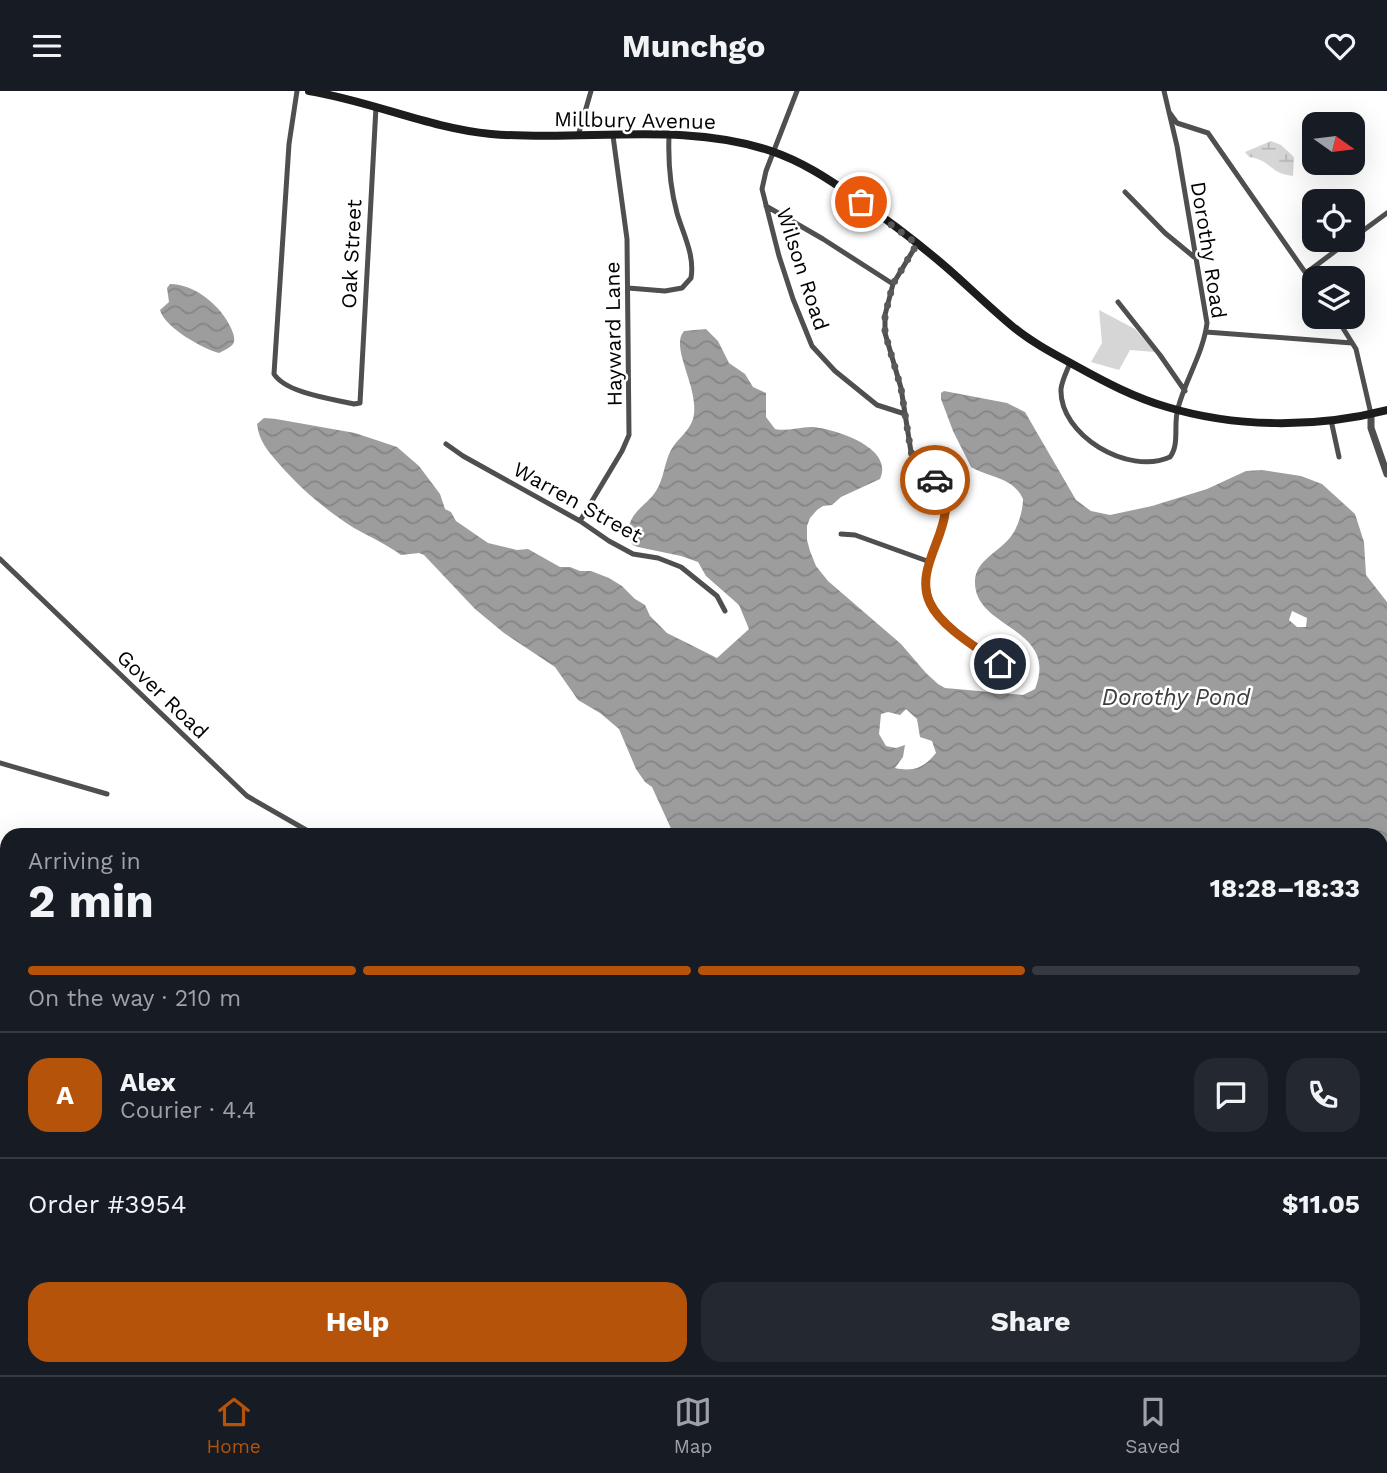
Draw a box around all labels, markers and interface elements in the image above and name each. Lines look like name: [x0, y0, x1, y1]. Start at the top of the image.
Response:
icon: menu: [28, 27, 66, 65]
text: Munchgo: [622, 27, 765, 65]
icon: heart: [1321, 27, 1359, 65]
street label: Millbury Avenue: [554, 106, 716, 134]
north arrow: [1302, 112, 1365, 175]
map controls: [1302, 112, 1365, 329]
pin: [831, 172, 891, 232]
street label: Dorothy Road: [1186, 180, 1232, 320]
icon: bag: [842, 183, 880, 221]
button: locate: [1302, 189, 1365, 252]
street label: Oak Street: [336, 199, 366, 309]
street label: Wilson Road: [771, 205, 835, 333]
street label: Hayward Lane: [599, 261, 627, 407]
button: layers: [1302, 266, 1365, 329]
courier: [900, 445, 970, 515]
street label: Warren Street: [509, 456, 647, 548]
icon: car: [916, 461, 954, 499]
pin: [970, 634, 1030, 694]
street label: Gover Road: [112, 644, 214, 744]
icon: home: [981, 645, 1019, 683]
water label: Dorothy Pond: [1102, 684, 1251, 711]
text: Arriving in: [28, 848, 141, 875]
text: 18:28–18:33: [1210, 873, 1360, 903]
text: 2 min: [28, 874, 154, 928]
text: On the way · 210 m: [28, 985, 241, 1012]
button: chat: [1194, 1058, 1268, 1132]
button: phone: [1286, 1058, 1360, 1132]
text: Alex: [120, 1067, 176, 1097]
text: A: [56, 1080, 74, 1110]
text: Courier · 4.4: [120, 1097, 256, 1124]
text: Order #3954: [28, 1189, 187, 1219]
text: $11.05: [1282, 1189, 1360, 1219]
button: Help: [28, 1282, 687, 1362]
button: Share: [701, 1282, 1360, 1362]
tab: Home: [206, 1393, 261, 1458]
tab: Map: [674, 1393, 712, 1458]
tab: Saved: [1125, 1393, 1181, 1458]

